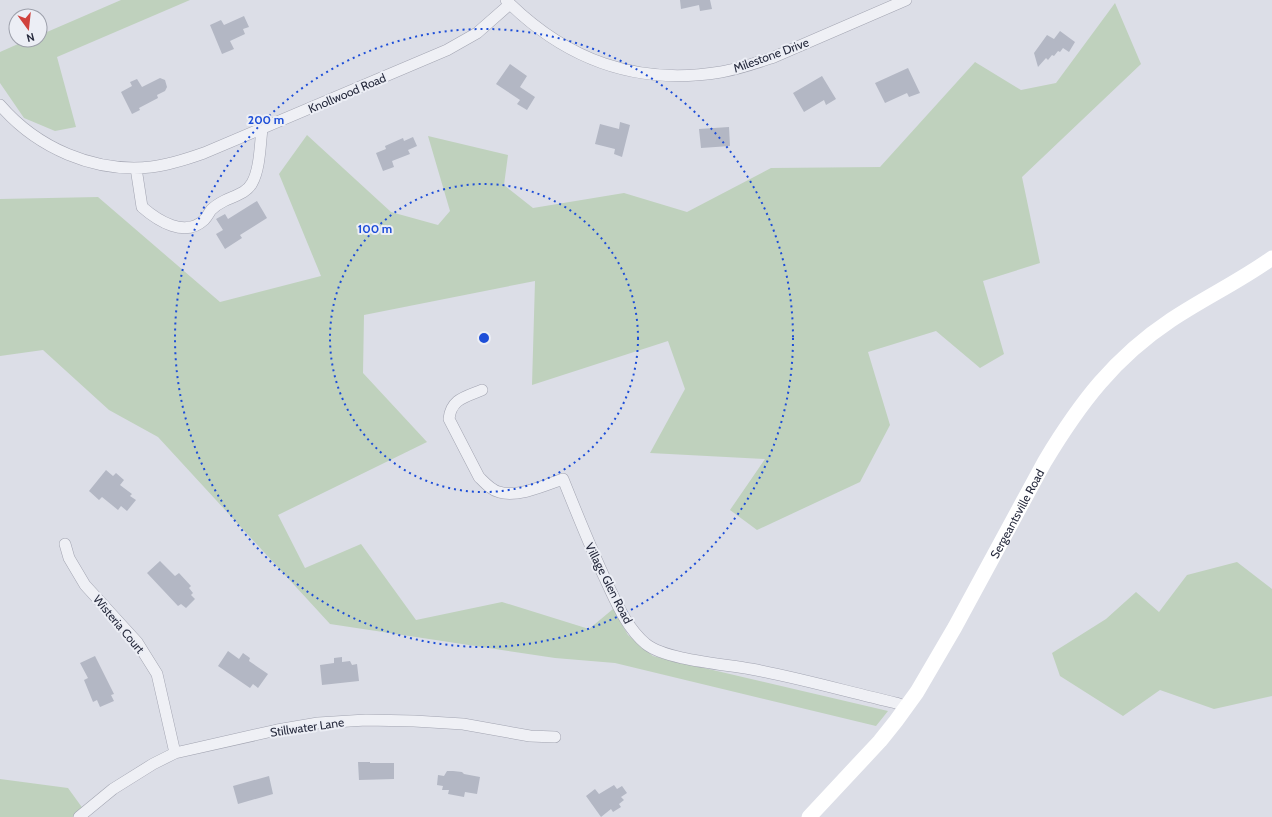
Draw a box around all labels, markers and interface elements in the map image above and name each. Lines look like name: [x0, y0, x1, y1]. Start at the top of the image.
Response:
north arrow: [8, 8, 48, 48]
text: N: [25, 30, 36, 45]
street label: Milestone Drive: [731, 34, 811, 76]
street label: Knollwood Road: [306, 70, 388, 116]
text: 200 m: [248, 112, 284, 127]
text: 100 m: [358, 221, 392, 236]
centre of rings: [477, 331, 491, 345]
street label: Sergeantsville Road: [986, 466, 1047, 561]
street label: Village Glen Road: [582, 540, 636, 626]
street label: Wisteria Court: [90, 592, 148, 656]
street label: Stillwater Lane: [269, 714, 345, 740]

